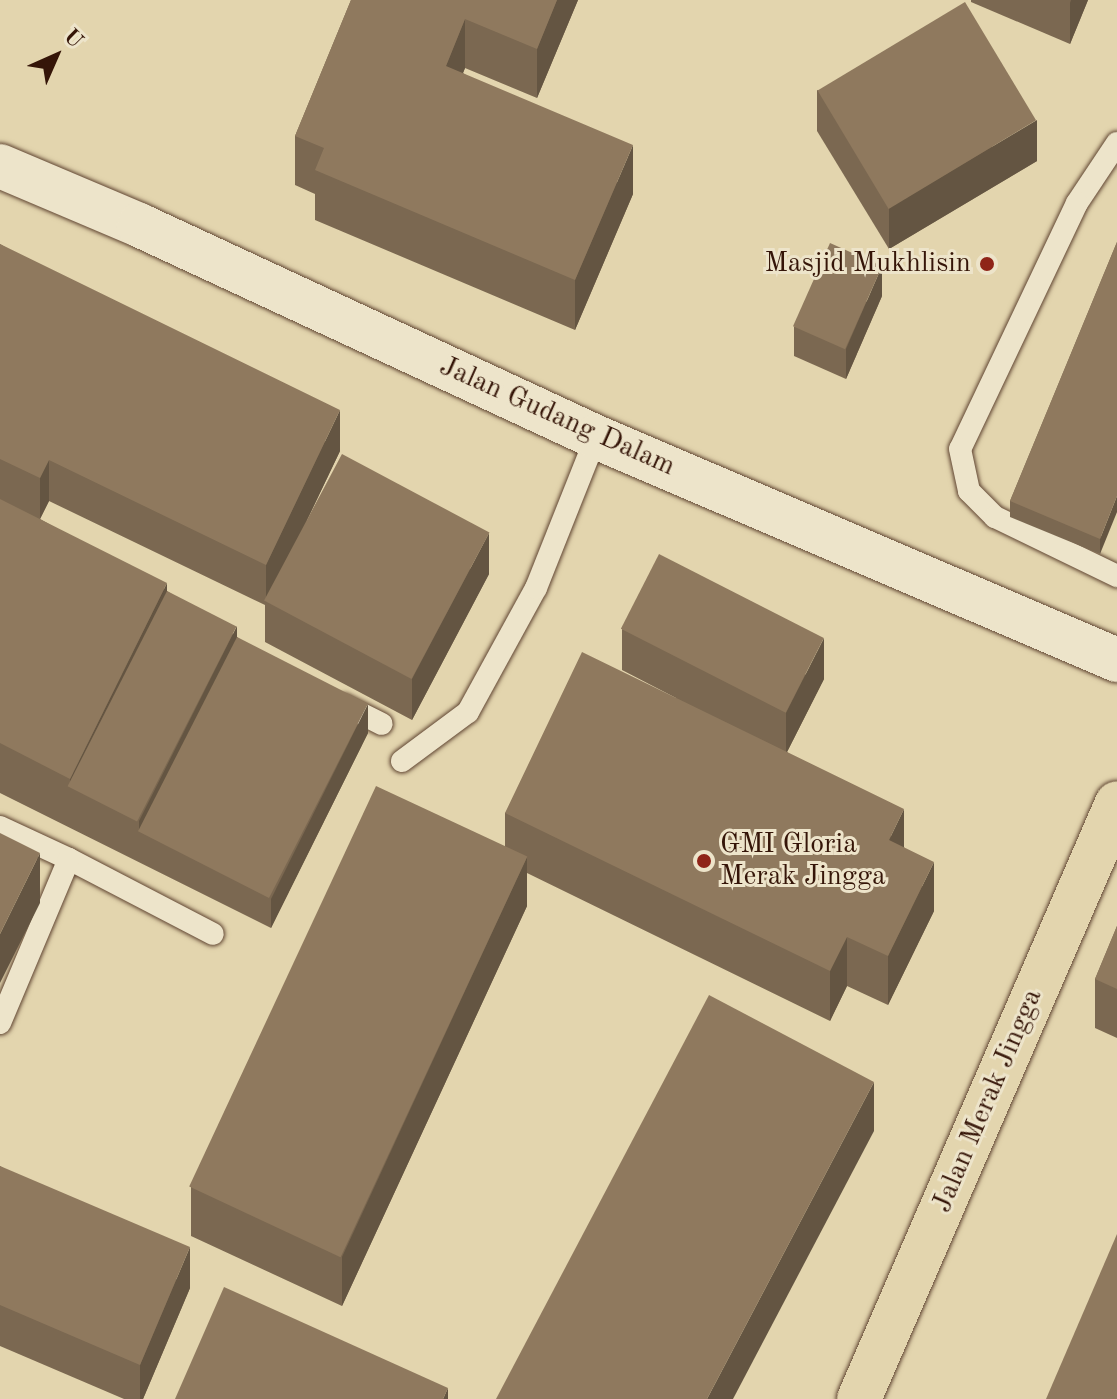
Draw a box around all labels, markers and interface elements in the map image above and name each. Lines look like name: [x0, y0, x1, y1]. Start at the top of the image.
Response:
north arrow: [16, 16, 96, 96]
text: U: [59, 25, 87, 53]
place label: Masjid Mukhlisin: [764, 247, 971, 281]
marker: Masjid Mukhlisin: [978, 255, 996, 273]
street label: Jalan Gudang Dalam: [434, 350, 680, 484]
place label: GMI Gloria Merak Jingga: [720, 828, 886, 894]
marker: GMI Gloria Merak Jingga: [695, 852, 713, 870]
street label: Jalan Merak Jingga: [926, 984, 1050, 1218]

